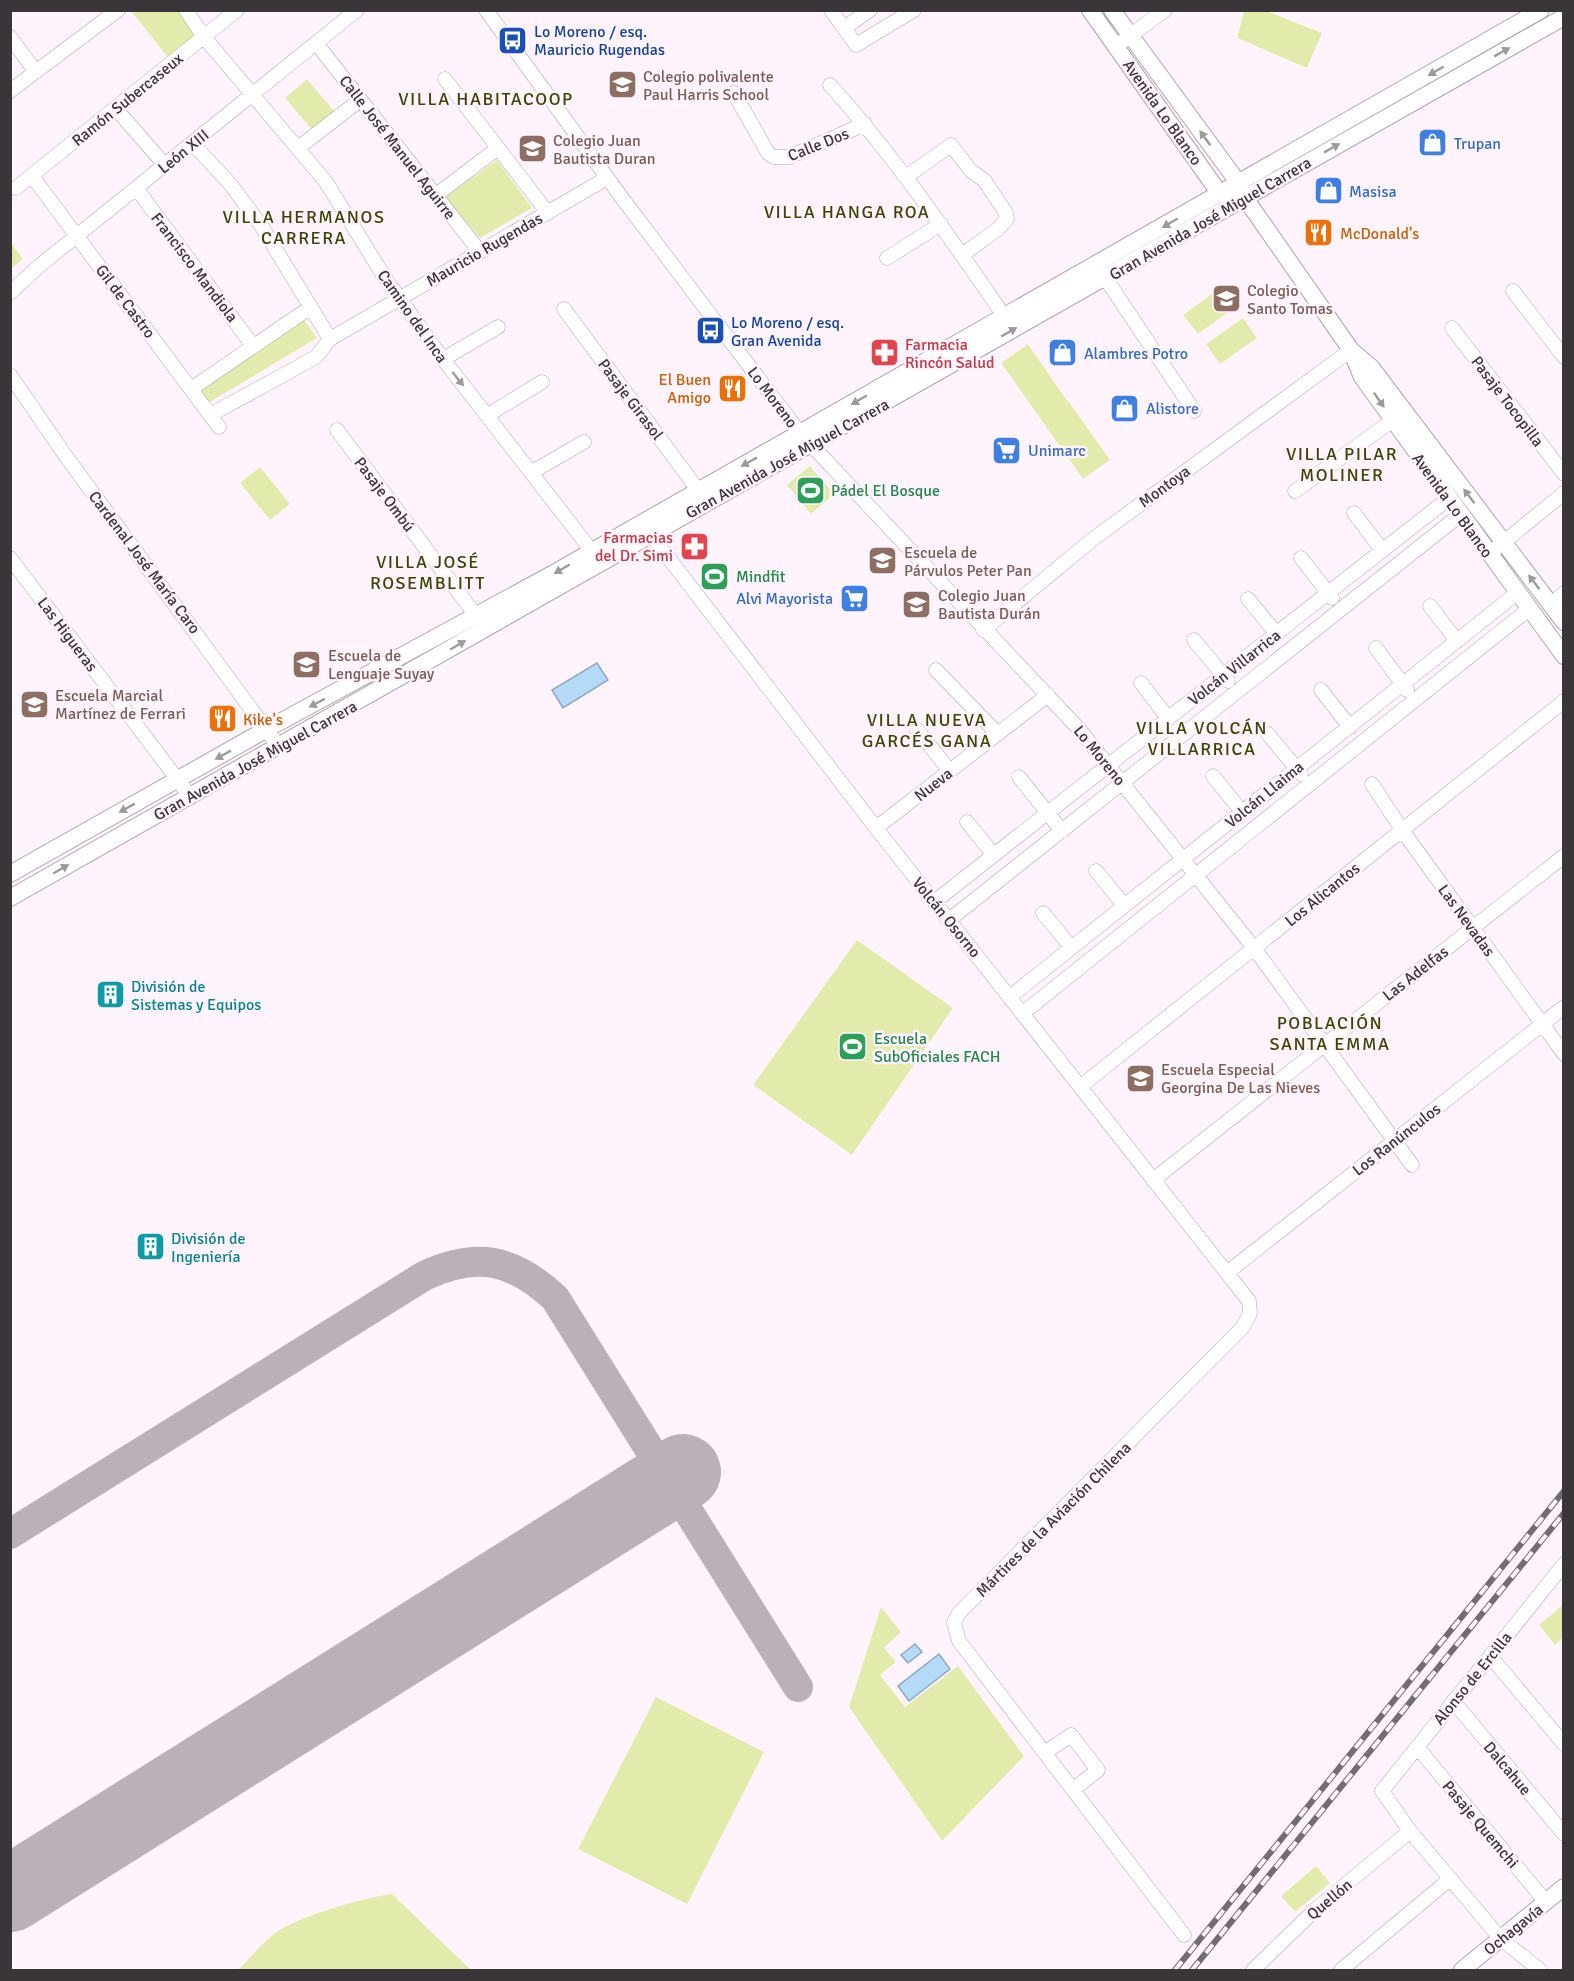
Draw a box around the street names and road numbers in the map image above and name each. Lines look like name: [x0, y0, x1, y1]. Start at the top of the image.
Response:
street label: Ramón Subercaseux: [68, 48, 188, 151]
street label: Avenida Lo Blanco: [1118, 56, 1206, 169]
street label: Calle José Manuel Aguirre: [335, 71, 460, 224]
street label: Calle Dos: [785, 124, 852, 166]
street label: León XIII: [154, 125, 213, 178]
street label: Gran Avenida José Miguel Carrera: [1106, 153, 1315, 285]
street label: Mauricio Rugendas: [423, 208, 546, 291]
street label: Francisco Mandiola: [146, 209, 242, 327]
street label: Gil de Castro: [91, 261, 159, 342]
street label: Camino del Inca: [373, 266, 452, 367]
street label: Pasaje Tocopilla: [1466, 352, 1548, 451]
street label: Pasaje Girasol: [593, 355, 667, 444]
street label: Lo Moreno: [743, 363, 802, 432]
street label: Gran Avenida José Miguel Carrera: [682, 394, 893, 523]
street label: Avenida Lo Blanco: [1407, 449, 1497, 562]
street label: Pasaje Ombú: [350, 453, 419, 536]
street label: Montoya: [1135, 461, 1194, 512]
street label: Cardenal José María Caro: [84, 487, 204, 638]
street label: Las Higueras: [33, 593, 102, 676]
street label: Volcán Villarrica: [1184, 625, 1285, 710]
street label: Gran Avenida José Miguel Carrera: [150, 696, 361, 825]
street label: Lo Moreno: [1069, 721, 1130, 790]
street label: Volcán Llaima: [1221, 757, 1308, 833]
street label: Nueva: [911, 764, 957, 806]
street label: Los Alicantos: [1281, 859, 1364, 931]
street label: Volcán Osorno: [908, 873, 985, 962]
street label: Las Nevadas: [1433, 881, 1499, 961]
street label: Las Adelfas: [1379, 942, 1453, 1006]
street label: Los Ranúnculos: [1348, 1099, 1445, 1181]
street label: Mártires de la Aviación Chilena: [972, 1438, 1136, 1602]
street label: Alonso de Ercilla: [1429, 1628, 1516, 1729]
street label: Dalcahue: [1479, 1738, 1535, 1800]
street label: Pasaje Quemchi: [1438, 1777, 1523, 1873]
street label: Quellón: [1303, 1875, 1356, 1925]
street label: Ochagavía: [1480, 1900, 1547, 1960]

